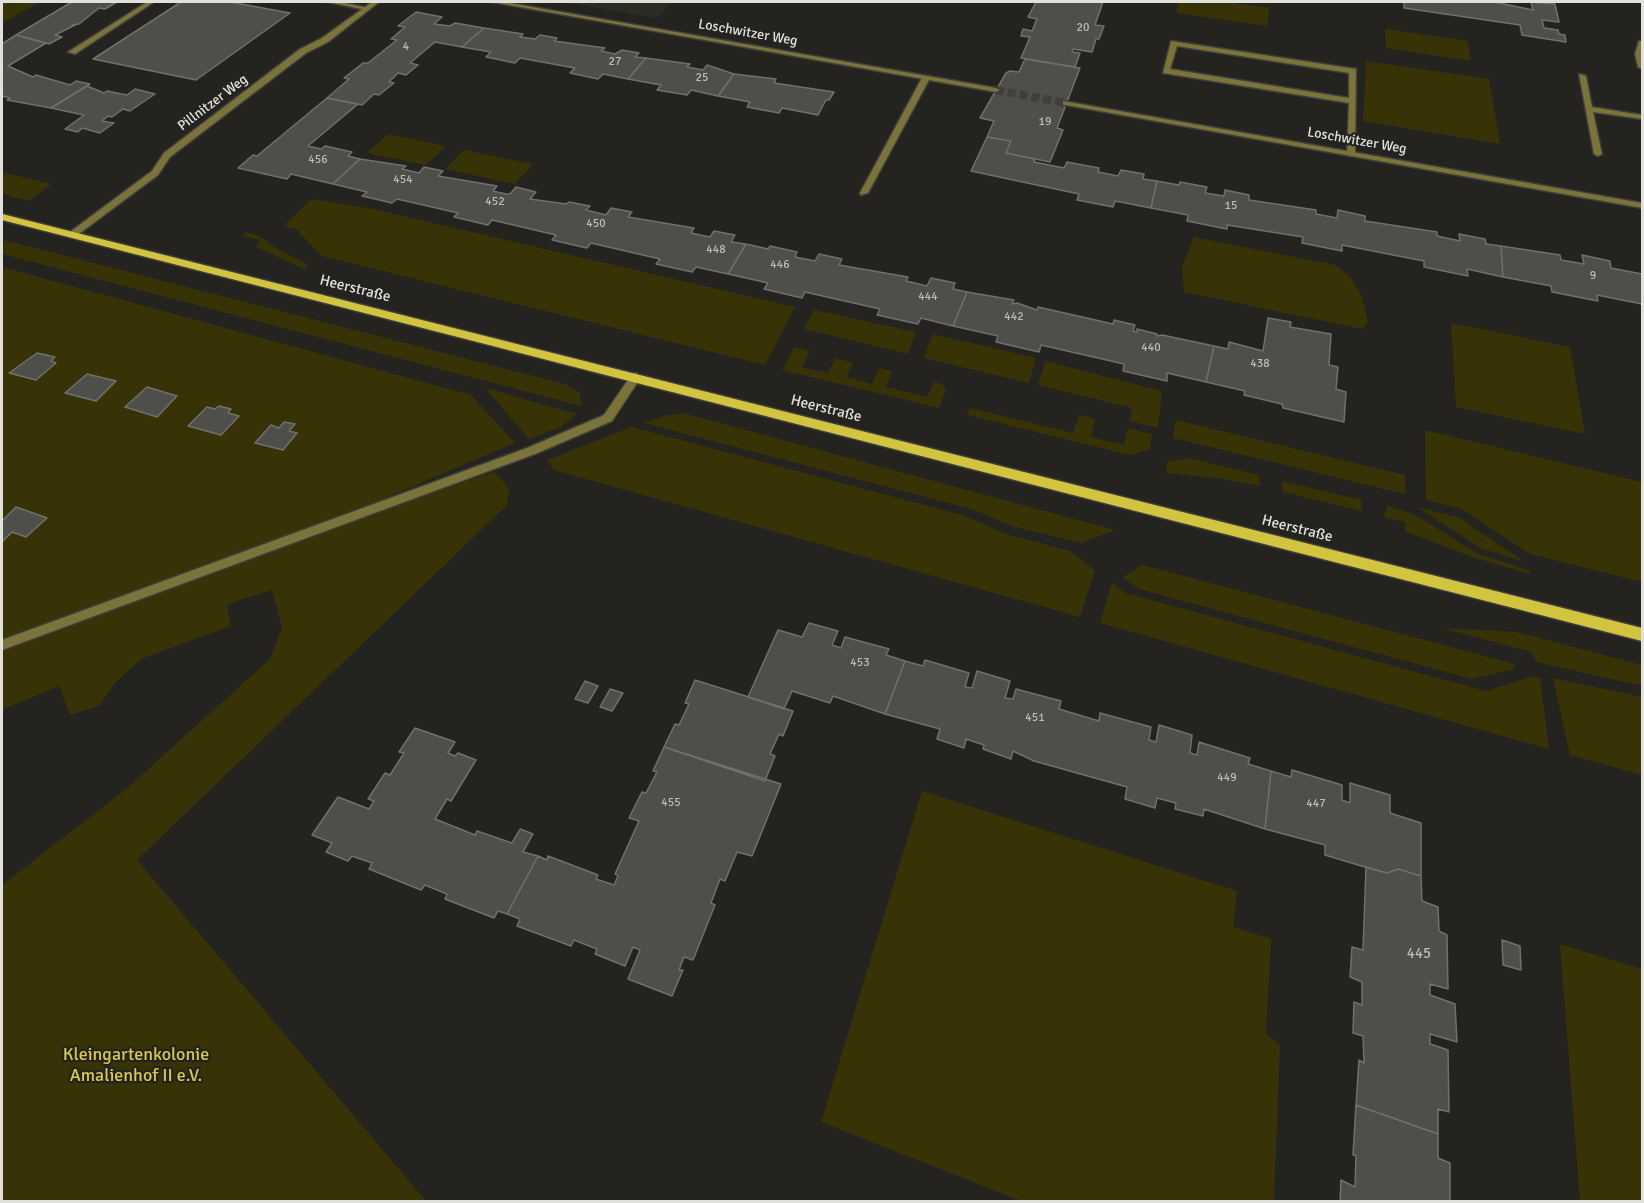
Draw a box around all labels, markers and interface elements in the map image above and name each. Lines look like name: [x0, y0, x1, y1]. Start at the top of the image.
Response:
street label: Loschwitzer Weg: [697, 16, 799, 50]
house number: 20: [1077, 21, 1089, 35]
house number: 4: [403, 40, 409, 54]
house number: 27: [609, 55, 621, 69]
street label: Pillnitzer Weg: [175, 71, 251, 135]
house number: 25: [696, 71, 708, 85]
house number: 19: [1039, 115, 1051, 129]
street label: Loschwitzer Weg: [1306, 124, 1408, 158]
house number: 456: [308, 153, 328, 167]
house number: 454: [393, 173, 413, 187]
house number: 452: [485, 195, 505, 209]
house number: 15: [1225, 199, 1237, 213]
house number: 450: [586, 217, 606, 231]
house number: 448: [706, 243, 726, 257]
house number: 446: [770, 258, 790, 272]
house number: 9: [1590, 269, 1596, 283]
street label: Heerstraße: [318, 272, 392, 306]
house number: 444: [918, 290, 938, 304]
house number: 442: [1004, 310, 1024, 324]
house number: 440: [1141, 341, 1161, 355]
house number: 438: [1250, 357, 1270, 371]
street label: Heerstraße: [789, 392, 863, 426]
street label: Heerstraße: [1260, 512, 1334, 546]
house number: 453: [850, 656, 870, 670]
house number: 451: [1025, 711, 1045, 725]
house number: 449: [1217, 771, 1237, 785]
house number: 455: [661, 796, 681, 810]
house number: 447: [1306, 797, 1326, 811]
house number: 445: [1407, 945, 1431, 963]
park label: Kleingartenkolonie Amalienhof II e.V.: [63, 1044, 209, 1086]

